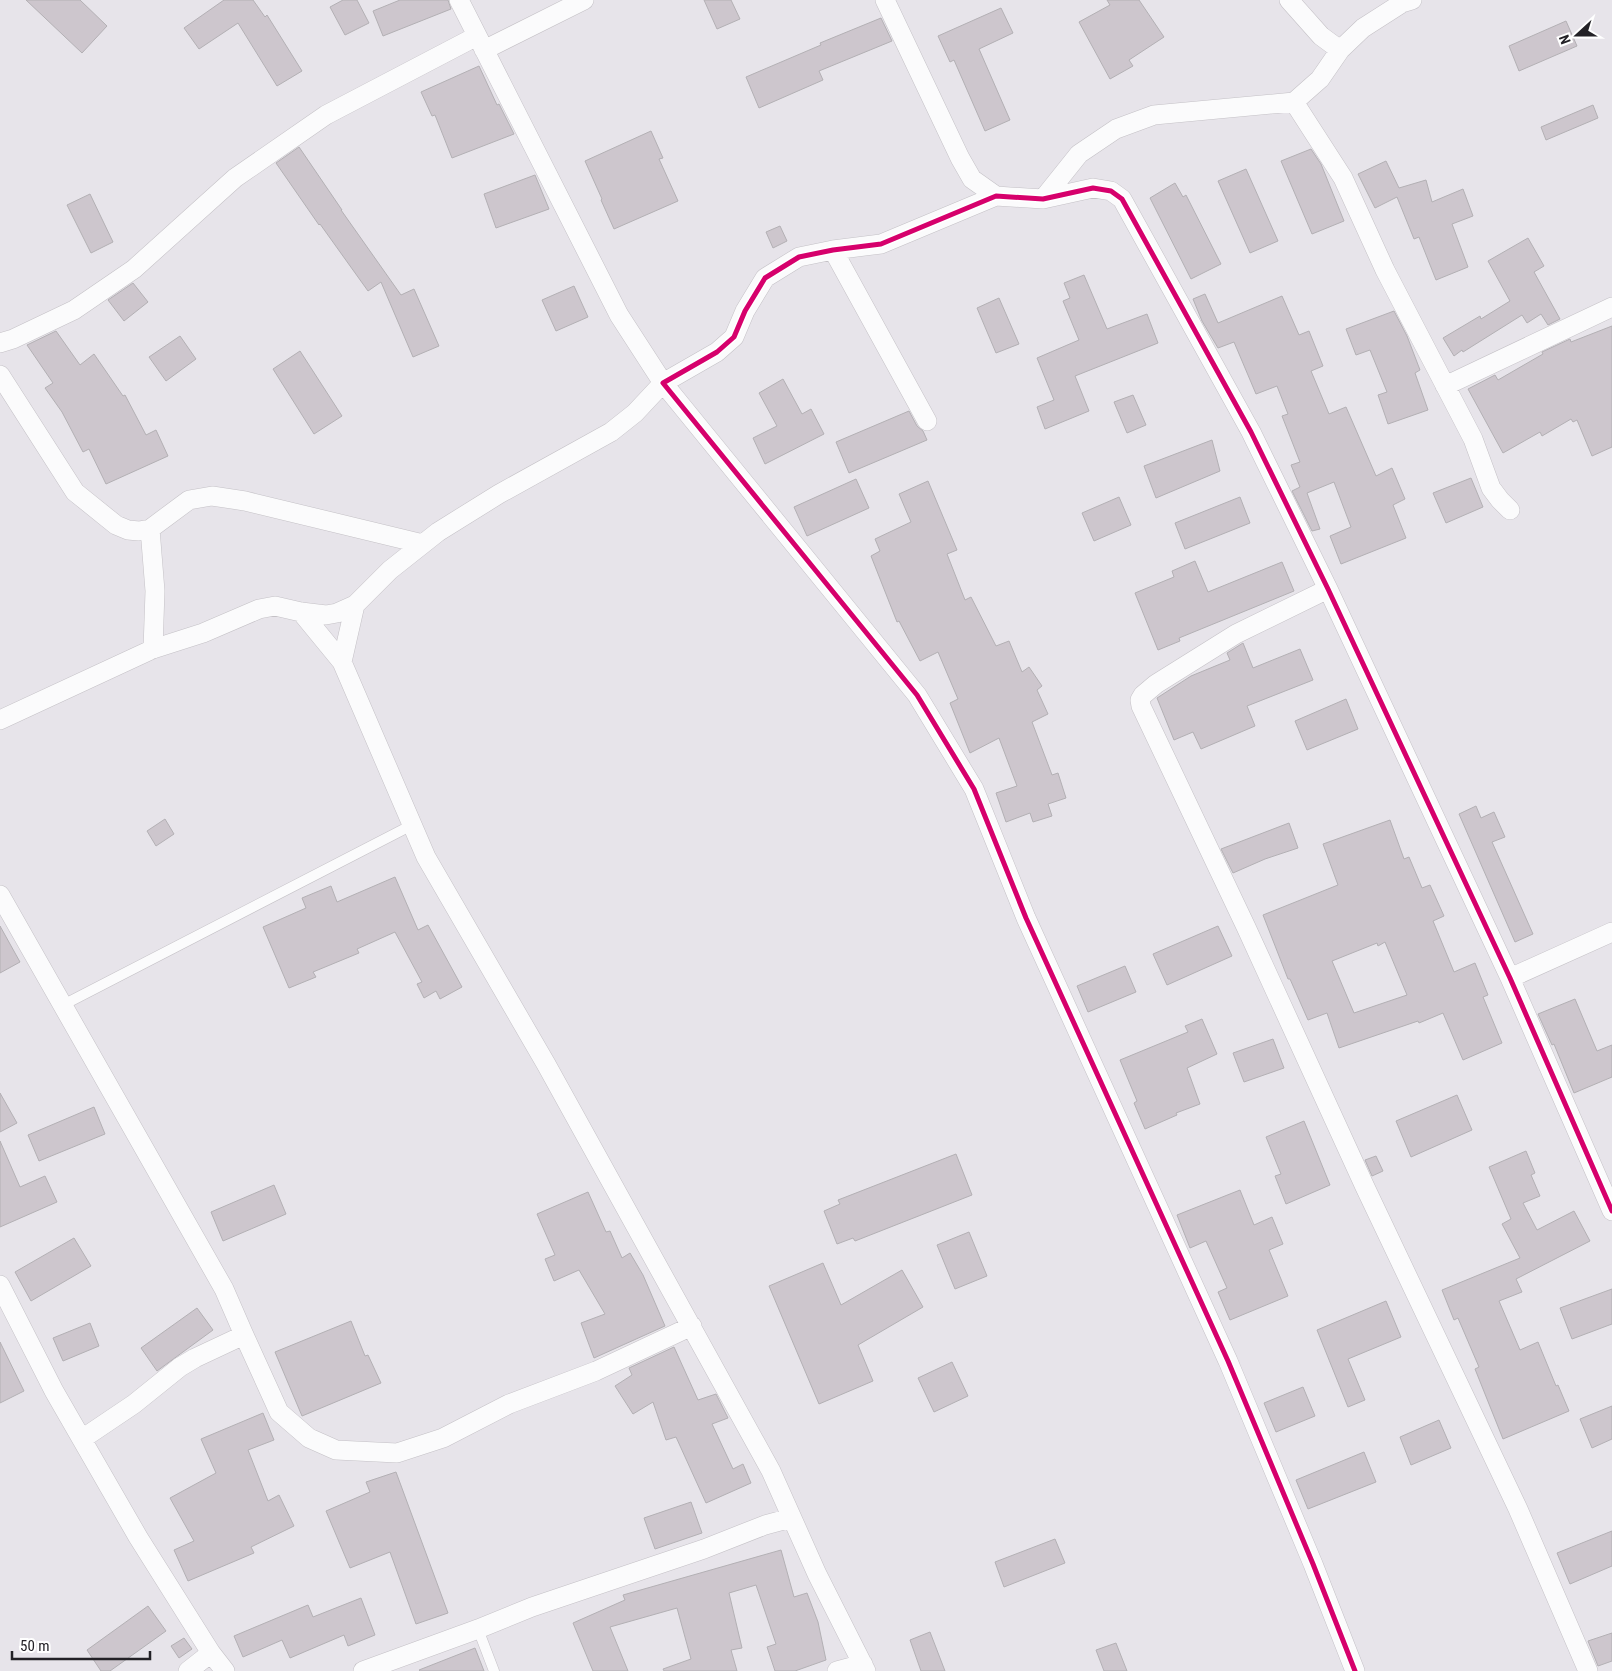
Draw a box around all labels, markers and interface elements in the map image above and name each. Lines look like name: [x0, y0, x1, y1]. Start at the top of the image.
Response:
north arrow: [1552, 10, 1602, 60]
text: N: [1556, 33, 1574, 47]
scale bar: [12, 1628, 150, 1660]
text: 50 m: [20, 1637, 50, 1655]

